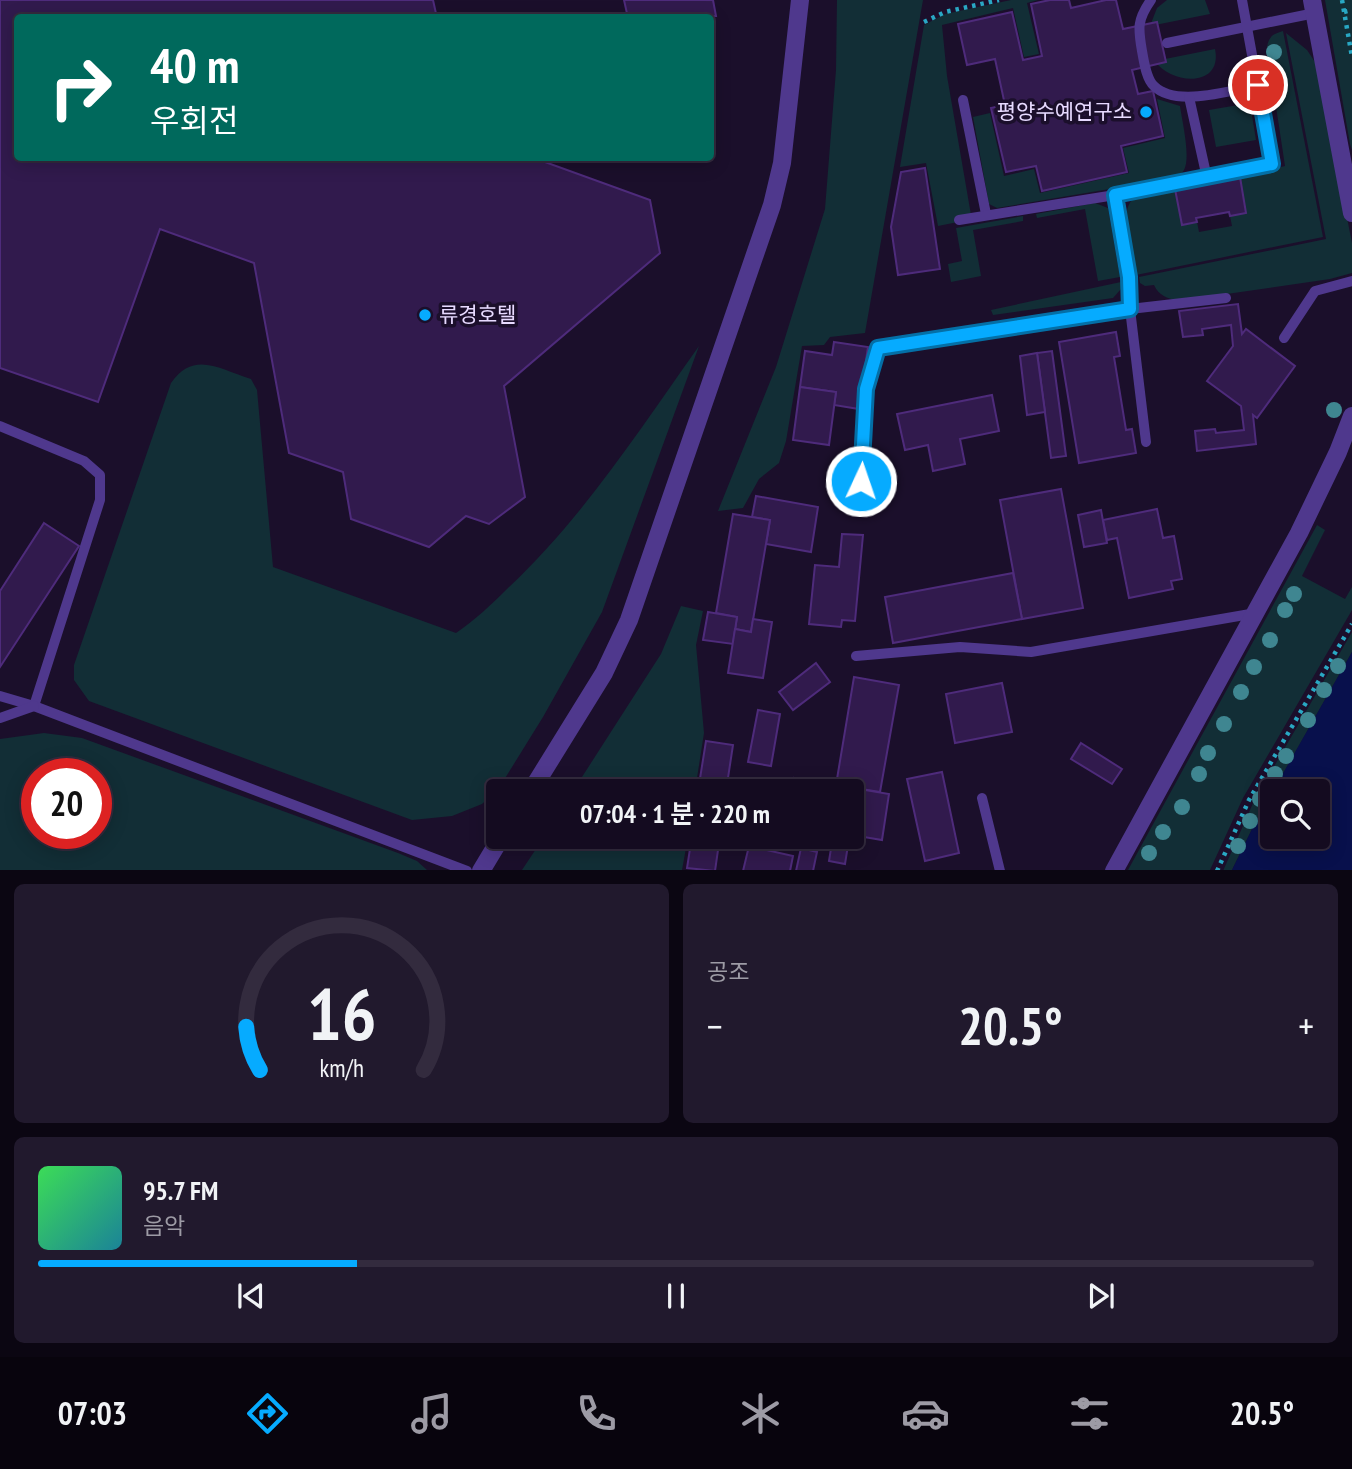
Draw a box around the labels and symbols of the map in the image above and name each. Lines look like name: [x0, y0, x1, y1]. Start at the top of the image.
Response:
pin: [1228, 55, 1288, 115]
place label: 평양수예연구소: [997, 98, 1132, 125]
marker: 평양수예연구소: [1138, 104, 1154, 120]
place label: 류경호텔: [439, 301, 516, 328]
marker: 류경호텔: [417, 307, 433, 323]
position arrow: [824, 444, 898, 518]
speed limit sign: 20: [21, 758, 112, 849]

